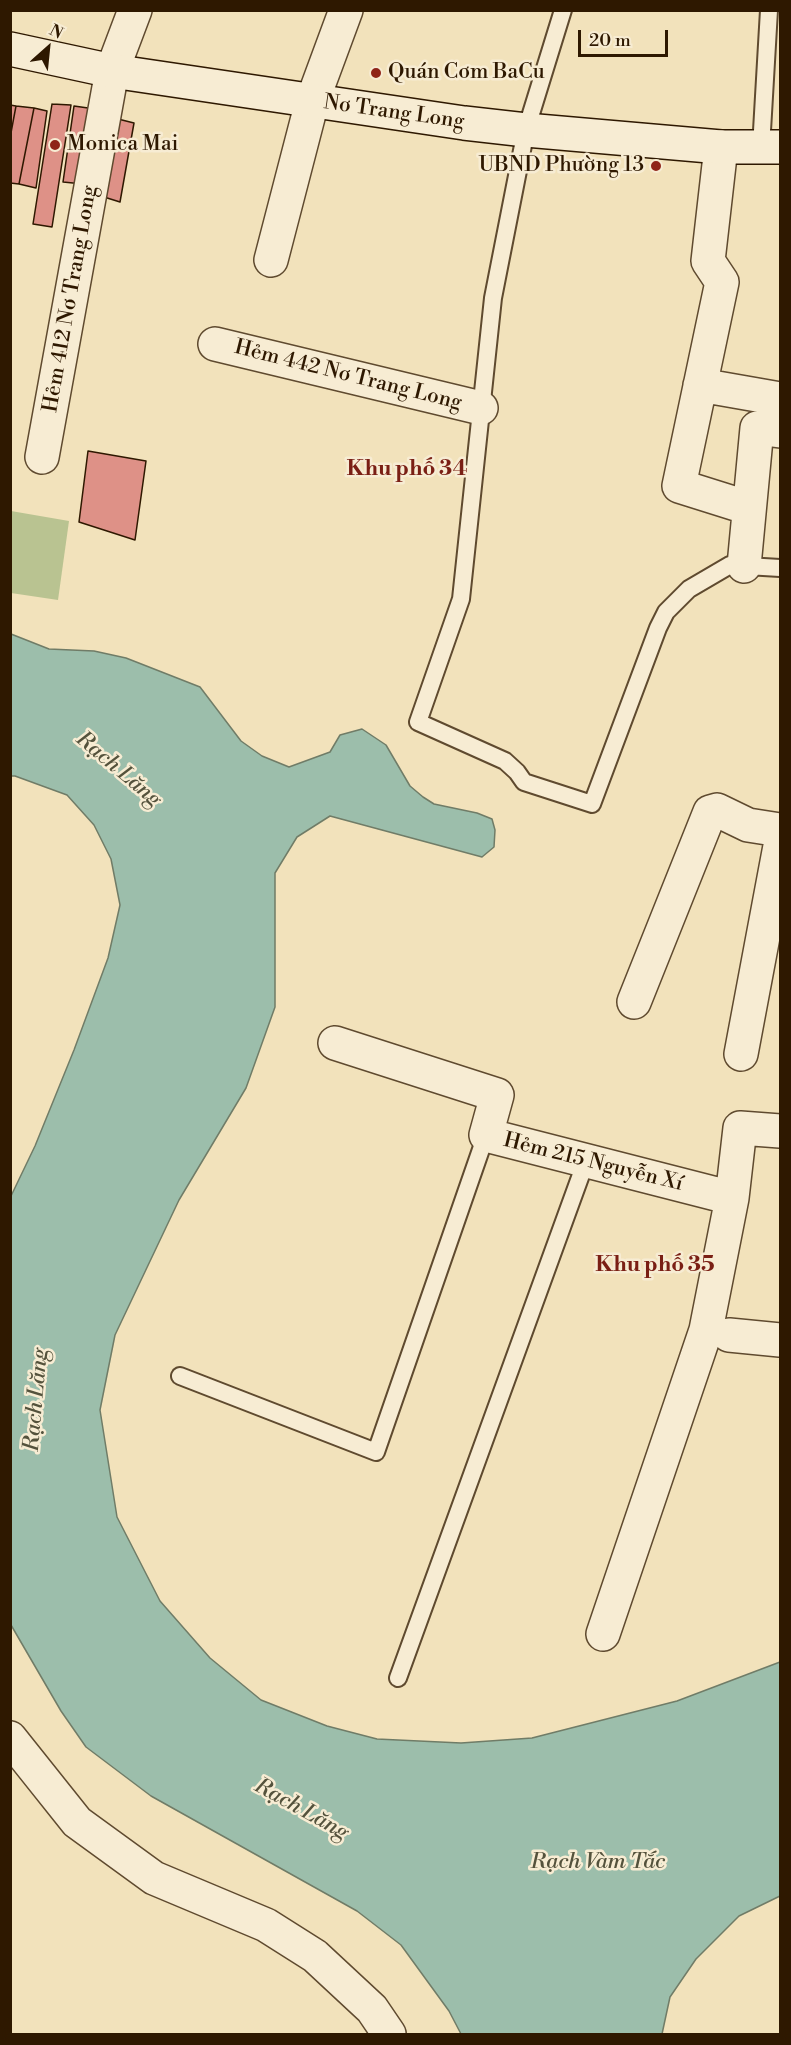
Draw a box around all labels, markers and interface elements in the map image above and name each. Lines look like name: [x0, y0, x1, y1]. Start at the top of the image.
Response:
north arrow: [18, 18, 78, 78]
scale bar: [581, 18, 671, 56]
text: N: [46, 20, 66, 44]
text: 20 m: [589, 29, 631, 52]
place label: Quán Cơm BaCu: [388, 60, 545, 86]
marker: Quán Cơm BaCu: [369, 66, 383, 80]
street label: Nơ Trang Long: [322, 91, 466, 135]
place label: Monica Mai: [67, 132, 178, 158]
marker: Monica Mai: [48, 138, 62, 152]
place label: UBND Phường 13: [478, 153, 644, 179]
marker: UBND Phường 13: [649, 159, 663, 173]
street label: Hẻm 412 Nơ Trang Long: [39, 183, 103, 415]
street label: Hẻm 442 Nơ Trang Long: [232, 336, 464, 416]
district label: Khu phố 34: [347, 457, 467, 483]
water label: Rạch Lăng: [70, 727, 166, 813]
street label: Hẻm 215 Nguyễn Xí: [501, 1128, 685, 1198]
district label: Khu phố 35: [595, 1253, 715, 1279]
water label: Rạch Lăng: [19, 1347, 55, 1453]
water label: Rạch Lăng: [249, 1773, 353, 1847]
water label: Rạch Vàm Tắc: [531, 1850, 665, 1876]

